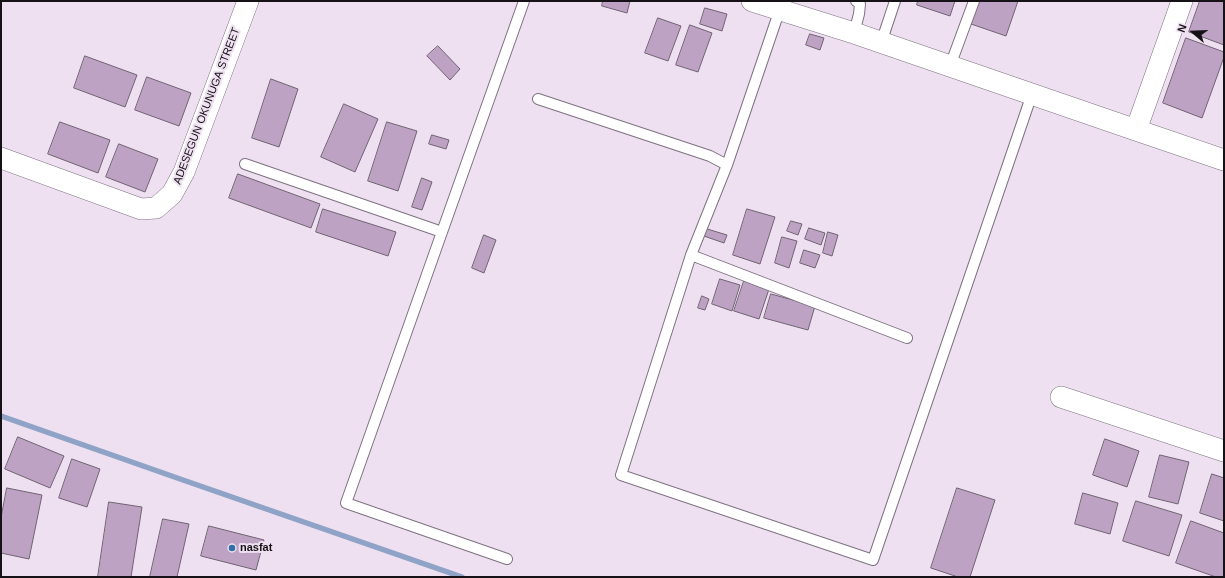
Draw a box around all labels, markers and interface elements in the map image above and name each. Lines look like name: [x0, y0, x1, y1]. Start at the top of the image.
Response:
north arrow: [1173, 12, 1213, 52]
text: N: [1175, 22, 1189, 34]
street label: ADESEGUN OKUNUGA STREET: [171, 26, 243, 186]
place label: nasfat: [240, 541, 272, 555]
marker: nasfat: [227, 543, 237, 553]

